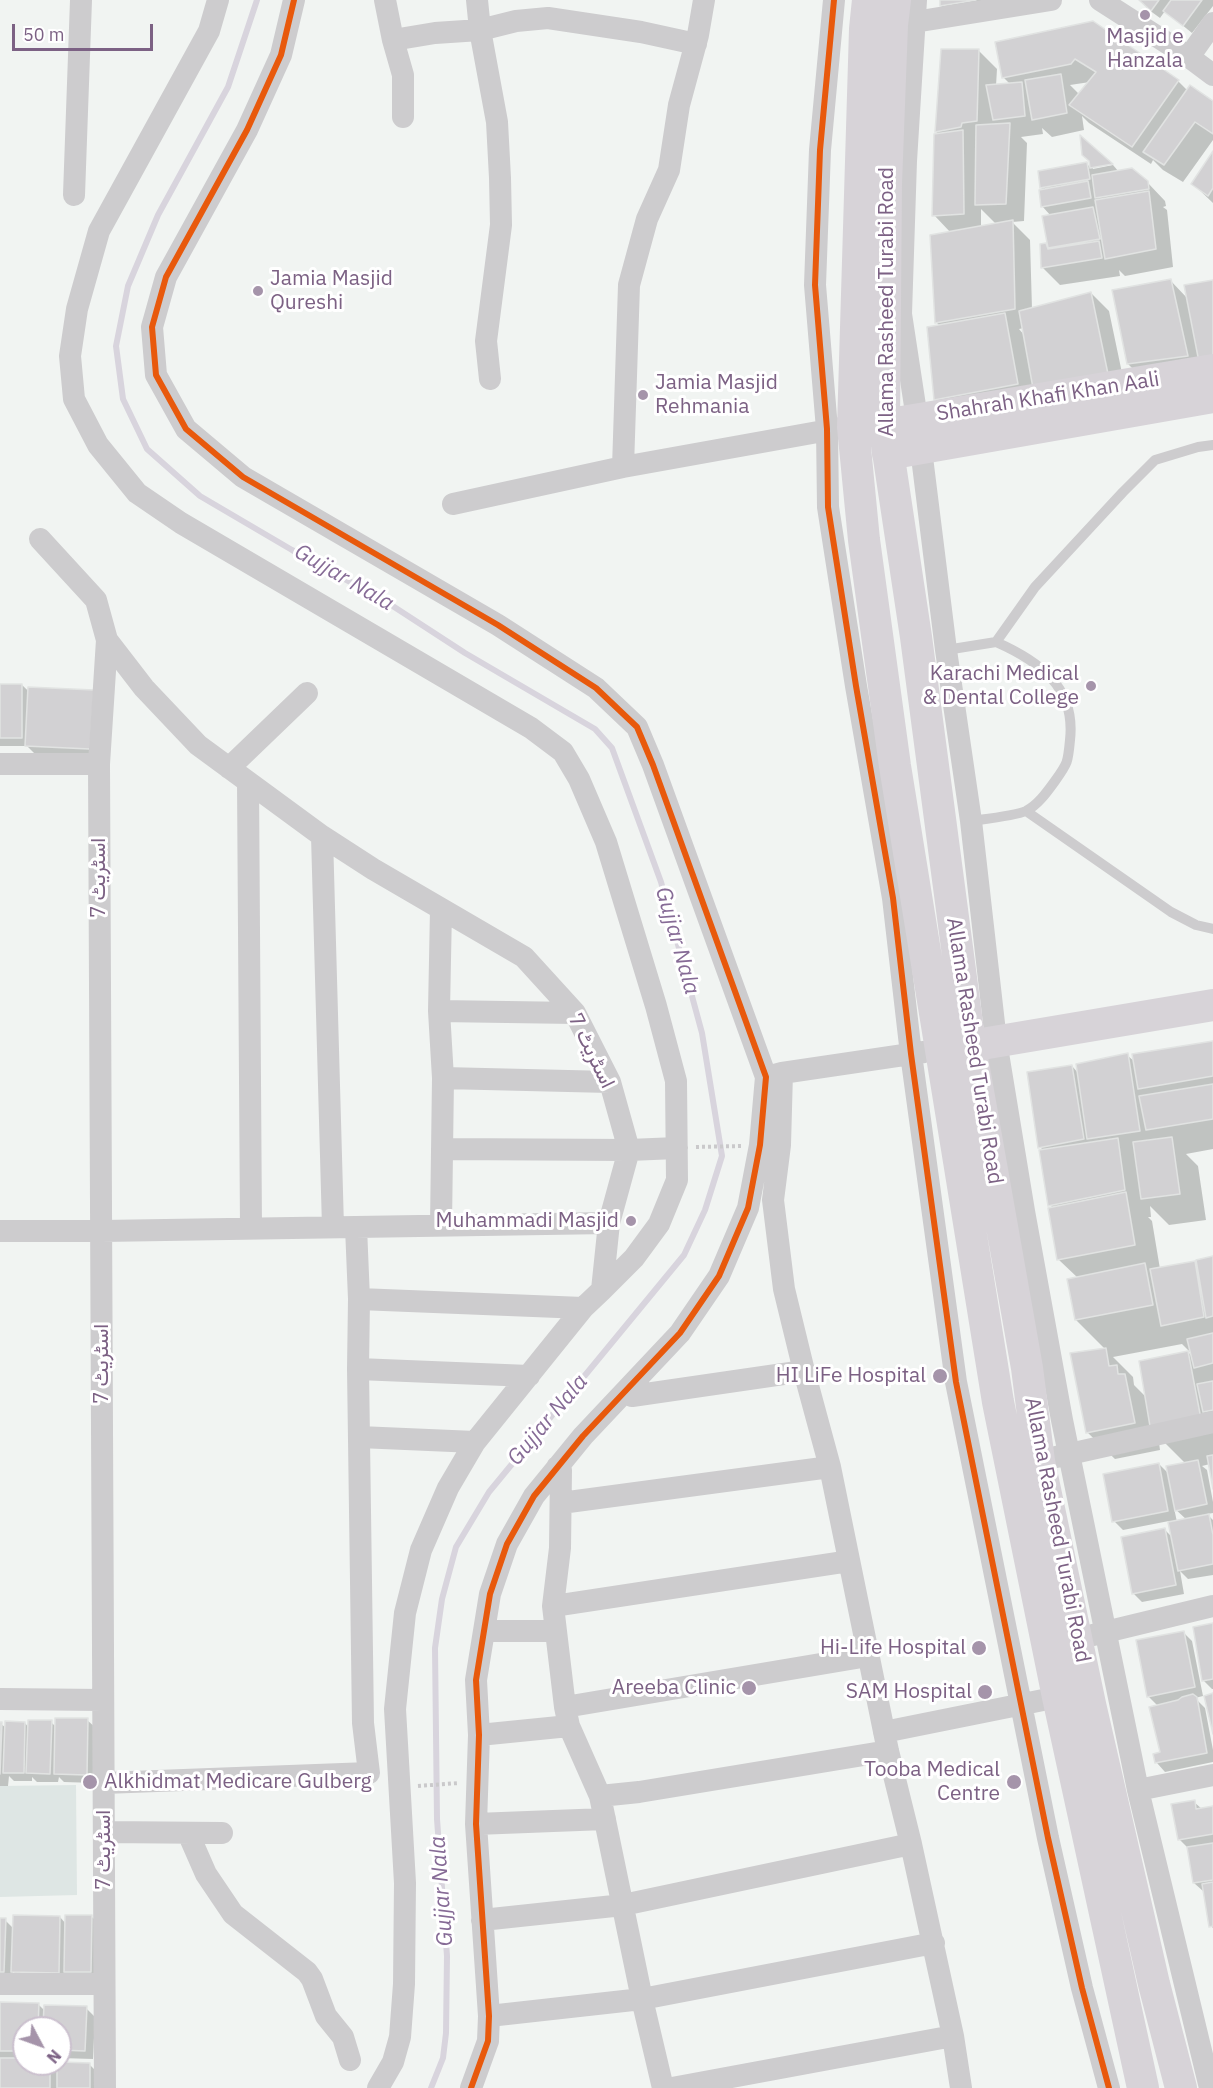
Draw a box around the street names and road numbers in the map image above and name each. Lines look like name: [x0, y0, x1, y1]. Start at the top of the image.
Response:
street label: Allama Rasheed Turabi Road: [874, 167, 900, 437]
street label: Shahrah Khafi Khan Aali: [935, 367, 1161, 427]
street label: اسٹریٹ 7: [86, 838, 112, 918]
street label: Allama Rasheed Turabi Road: [940, 916, 1008, 1186]
street label: اسٹریٹ 7: [562, 1009, 620, 1093]
street label: اسٹریٹ 7: [89, 1324, 115, 1404]
street label: Allama Rasheed Turabi Road: [1019, 1395, 1095, 1665]
street label: اسٹریٹ 7: [91, 1810, 117, 1890]

